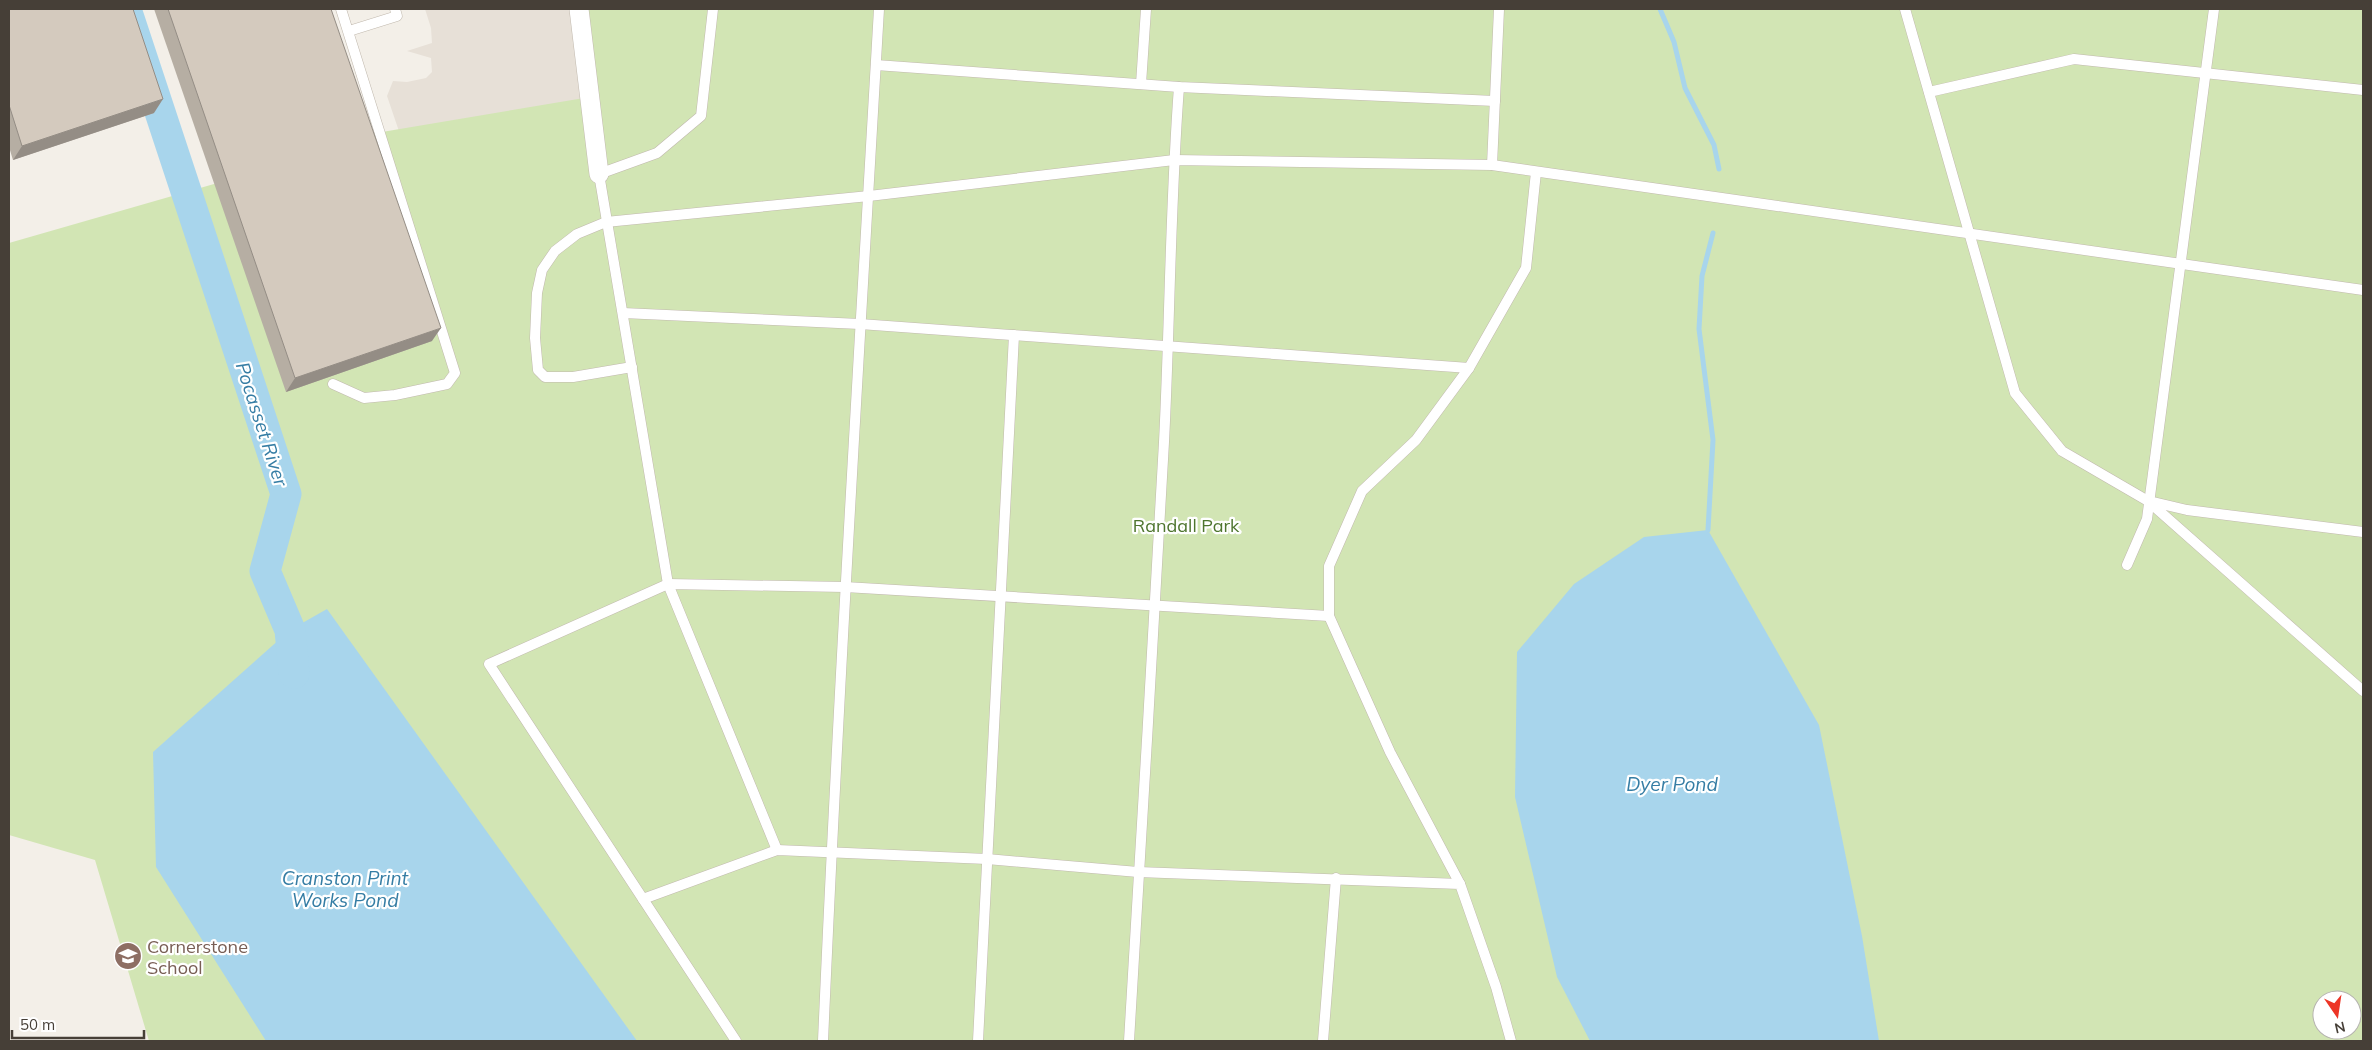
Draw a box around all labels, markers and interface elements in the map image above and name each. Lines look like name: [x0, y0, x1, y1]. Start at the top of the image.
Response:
water label: Pocasset River: [231, 359, 294, 490]
park label: Randall Park: [1133, 514, 1240, 537]
water label: Dyer Pond: [1626, 772, 1718, 796]
water label: Cranston Print Works Pond: [282, 866, 410, 912]
place label: Cornerstone School: [147, 935, 248, 979]
school or university icon: Cornerstone School: [113, 941, 143, 971]
north arrow: [2312, 990, 2362, 1040]
scale bar: [12, 1008, 145, 1040]
text: 50 m: [20, 1015, 55, 1034]
text: N: [2333, 1018, 2347, 1038]

